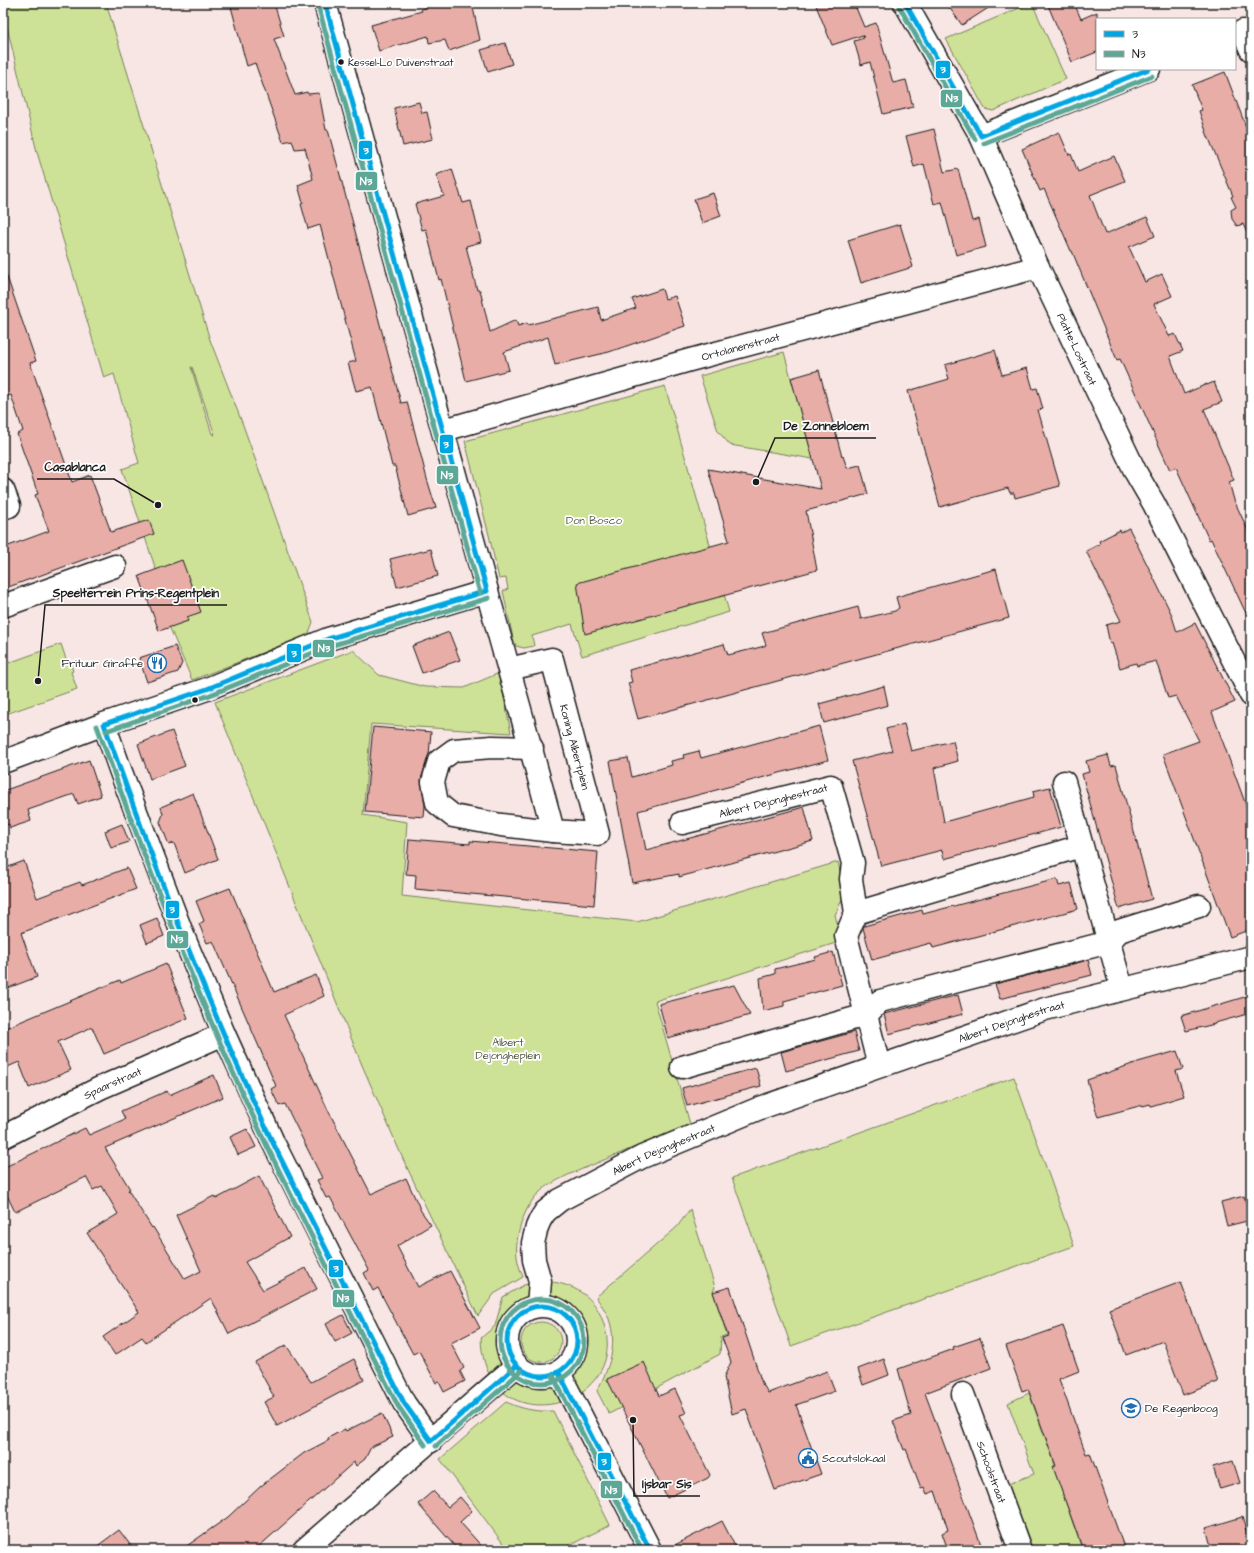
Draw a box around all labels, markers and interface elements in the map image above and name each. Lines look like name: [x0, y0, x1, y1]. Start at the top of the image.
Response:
legend: [1096, 18, 1236, 70]
text: 3: [1132, 26, 1138, 43]
text: N3: [1132, 46, 1146, 63]
place label: Kessel-Lo Duivenstraat: [348, 56, 454, 70]
marker: Kessel-Lo Duivenstraat: [336, 57, 346, 67]
line badge: 3: [935, 60, 951, 79]
text: 3: [939, 62, 946, 77]
line badge: N3: [940, 89, 963, 108]
text: N3: [946, 91, 959, 106]
line badge: 3: [358, 140, 373, 160]
text: 3: [362, 143, 369, 158]
line badge: N3: [355, 171, 378, 191]
text: N3: [360, 174, 373, 189]
street label: Platte-Lostraat: [1053, 311, 1100, 388]
street label: Ortolanenstraat: [700, 329, 782, 365]
callout: De Zonnebloem: [775, 414, 876, 438]
text: De Zonnebloem: [784, 418, 869, 435]
line badge: 3: [439, 434, 454, 454]
text: 3: [442, 437, 449, 452]
callout: Casablanca: [37, 455, 114, 479]
text: Casablanca: [44, 459, 106, 476]
line badge: N3: [436, 465, 459, 485]
text: N3: [441, 468, 454, 483]
park label: Don Bosco: [566, 513, 623, 528]
callout: Speelterrein Prins-Regentplein: [45, 581, 227, 605]
text: Speelterrein Prins-Regentplein: [52, 585, 219, 604]
line badge: N3: [312, 639, 335, 658]
text: N3: [318, 641, 331, 656]
line badge: 3: [286, 643, 302, 663]
text: 3: [290, 646, 297, 661]
restaurant icon: Frituur Giraffe: [146, 652, 168, 674]
place label: Frituur Giraffe: [62, 656, 143, 671]
unlabelled marker: [190, 695, 200, 705]
street label: Koning Albertplein: [555, 703, 593, 792]
street label: Albert Dejonghestraat: [717, 780, 830, 822]
line badge: 3: [165, 900, 180, 919]
text: 3: [168, 902, 175, 917]
line badge: N3: [166, 930, 189, 949]
text: N3: [171, 932, 184, 947]
street label: Albert Dejonghestraat: [956, 997, 1067, 1047]
park label: Albert Dejongheplein: [476, 1035, 541, 1064]
street label: Spaarstraat: [81, 1064, 144, 1103]
street label: Albert Dejonghestraat: [610, 1120, 718, 1179]
line badge: 3: [328, 1259, 344, 1278]
text: 3: [332, 1261, 339, 1276]
line badge: N3: [332, 1289, 355, 1308]
text: N3: [337, 1291, 350, 1306]
school or university icon: De Regenboog: [1120, 1397, 1142, 1419]
place label: De Regenboog: [1145, 1401, 1218, 1417]
street label: Schoolstraat: [973, 1439, 1009, 1506]
public building icon: Scoutslokaal: [797, 1447, 819, 1469]
place label: Scoutslokaal: [822, 1451, 886, 1466]
line badge: 3: [597, 1452, 612, 1471]
text: 3: [600, 1454, 607, 1469]
callout: Ijsbar Sis: [634, 1472, 700, 1496]
text: Ijsbar Sis: [642, 1476, 692, 1494]
line badge: N3: [600, 1480, 623, 1499]
text: N3: [605, 1483, 618, 1498]

